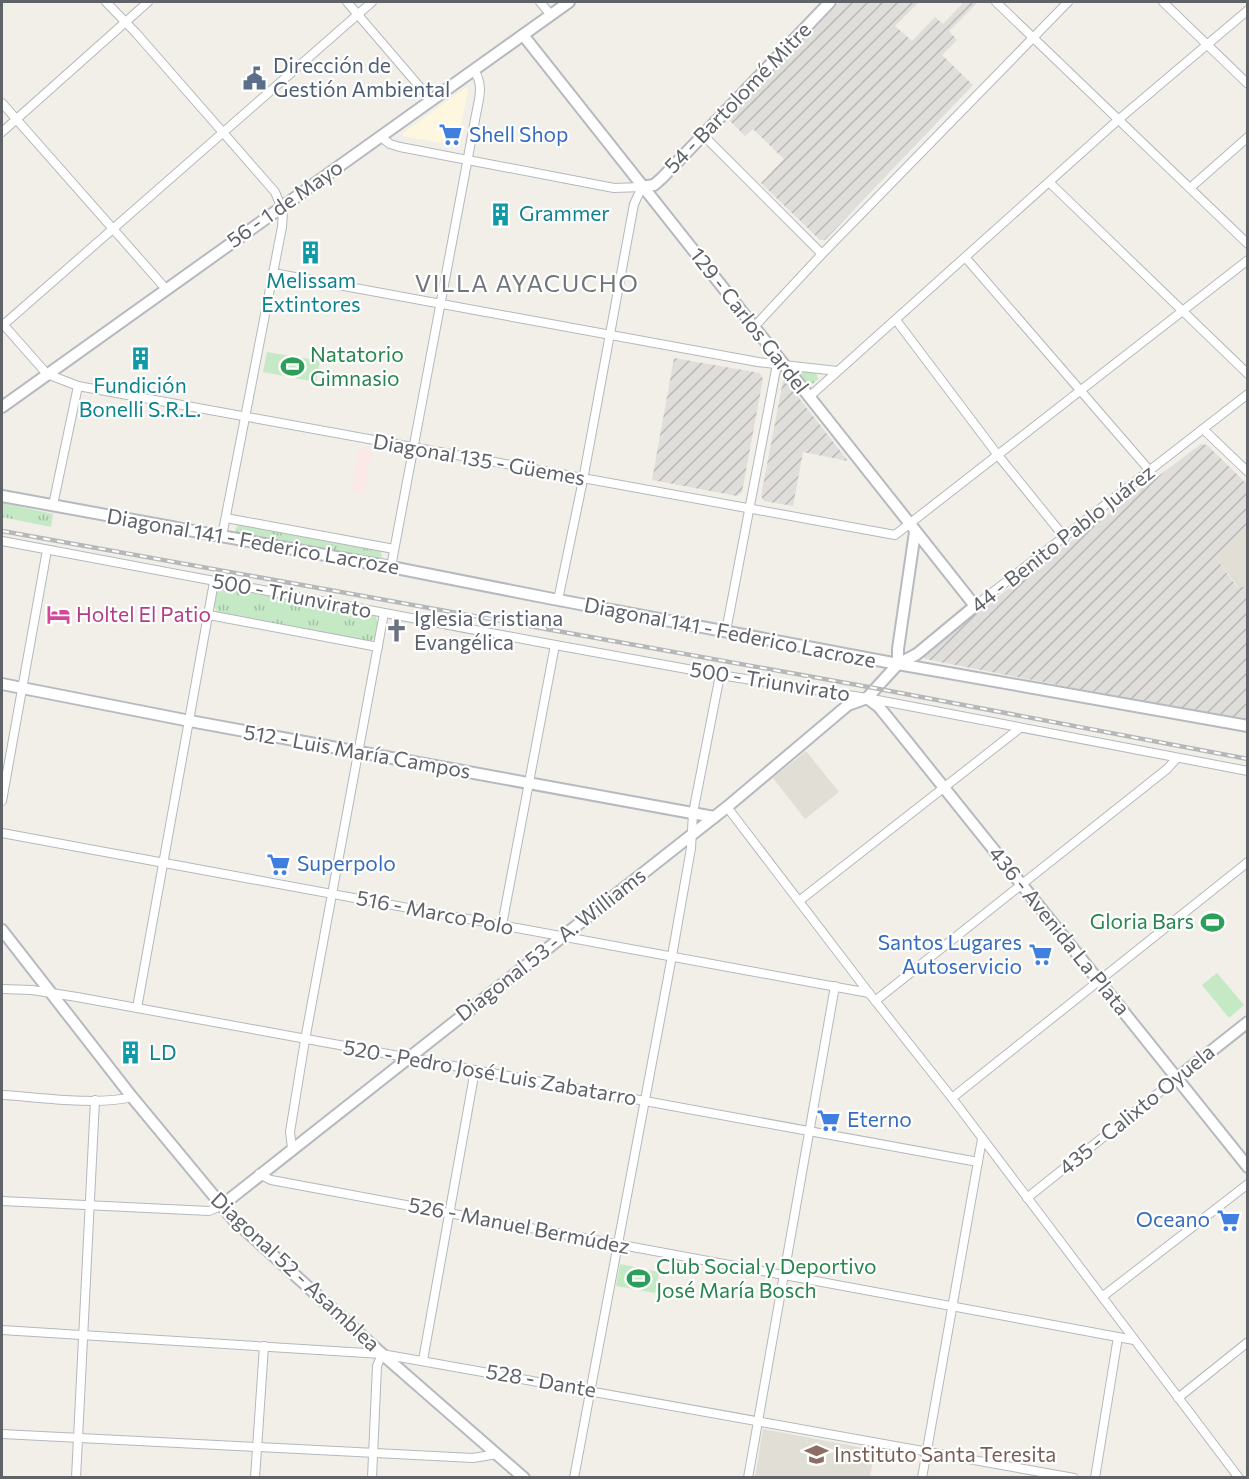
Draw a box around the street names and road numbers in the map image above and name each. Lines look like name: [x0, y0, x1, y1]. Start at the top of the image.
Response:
street label: 54 - Bartolomé Mitre: [658, 16, 815, 178]
street label: 56 - 1 de Mayo: [221, 154, 347, 252]
street label: 129 - Carlos Gardel: [685, 242, 815, 398]
street label: Diagonal 135 - Güemes: [371, 428, 587, 490]
street label: 44 - Benito Pablo Juárez: [965, 458, 1159, 617]
street label: Diagonal 141 - Federico Lacroze: [105, 502, 402, 579]
street label: 500 - Triunvirato: [211, 567, 374, 622]
street label: Diagonal 141 - Federico Lacroze: [582, 591, 878, 672]
street label: 500 - Triunvirato: [688, 656, 852, 706]
street label: 512 - Luis María Campos: [242, 718, 473, 783]
street label: 436 - Avenida La Plata: [984, 841, 1136, 1020]
street label: Diagonal 53 - A. Williams: [450, 862, 650, 1026]
street label: 516 - Marco Polo: [354, 884, 516, 939]
street label: 520 - Pedro José Luis Zabatarro: [341, 1033, 639, 1110]
street label: 435 - Calixto Oyuela: [1053, 1038, 1219, 1179]
street label: Diagonal 52 - Asamblea: [206, 1186, 386, 1356]
street label: 526 - Manuel Bermúdez: [406, 1191, 632, 1258]
street label: 528 - Dante: [484, 1358, 598, 1402]

